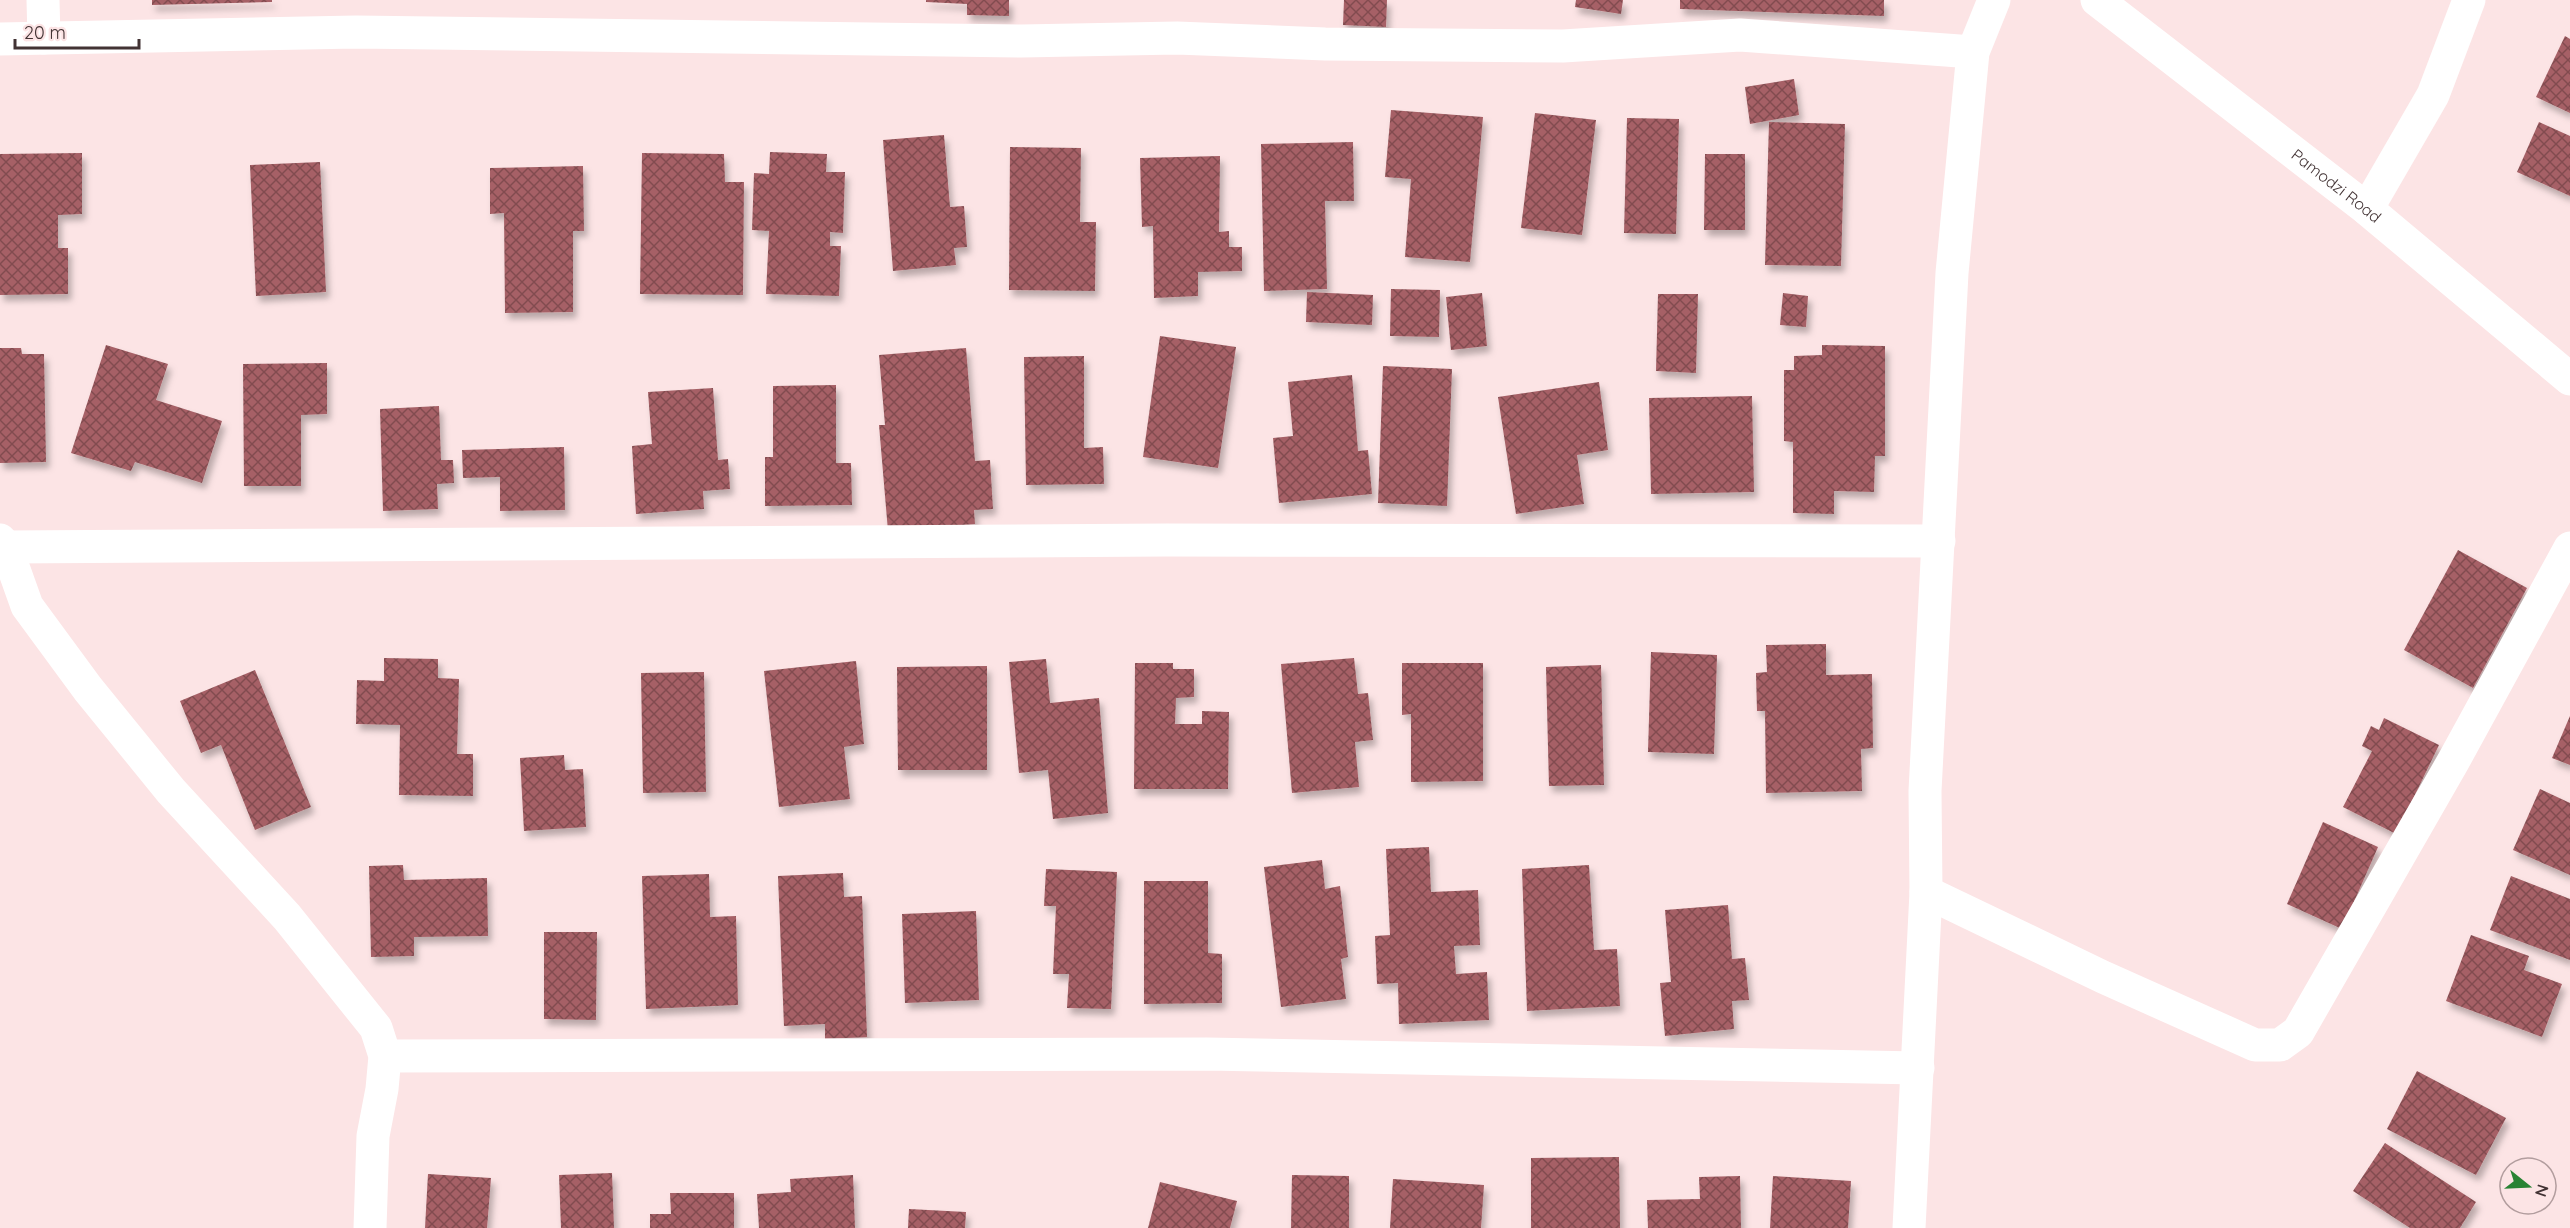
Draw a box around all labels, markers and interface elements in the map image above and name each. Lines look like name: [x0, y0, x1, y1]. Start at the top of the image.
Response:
scale bar: [15, 12, 140, 50]
text: 20 m: [24, 21, 66, 44]
street label: Pamodzi Road: [2288, 144, 2385, 227]
north arrow: [2498, 1156, 2558, 1216]
text: N: [2531, 1182, 2554, 1199]

